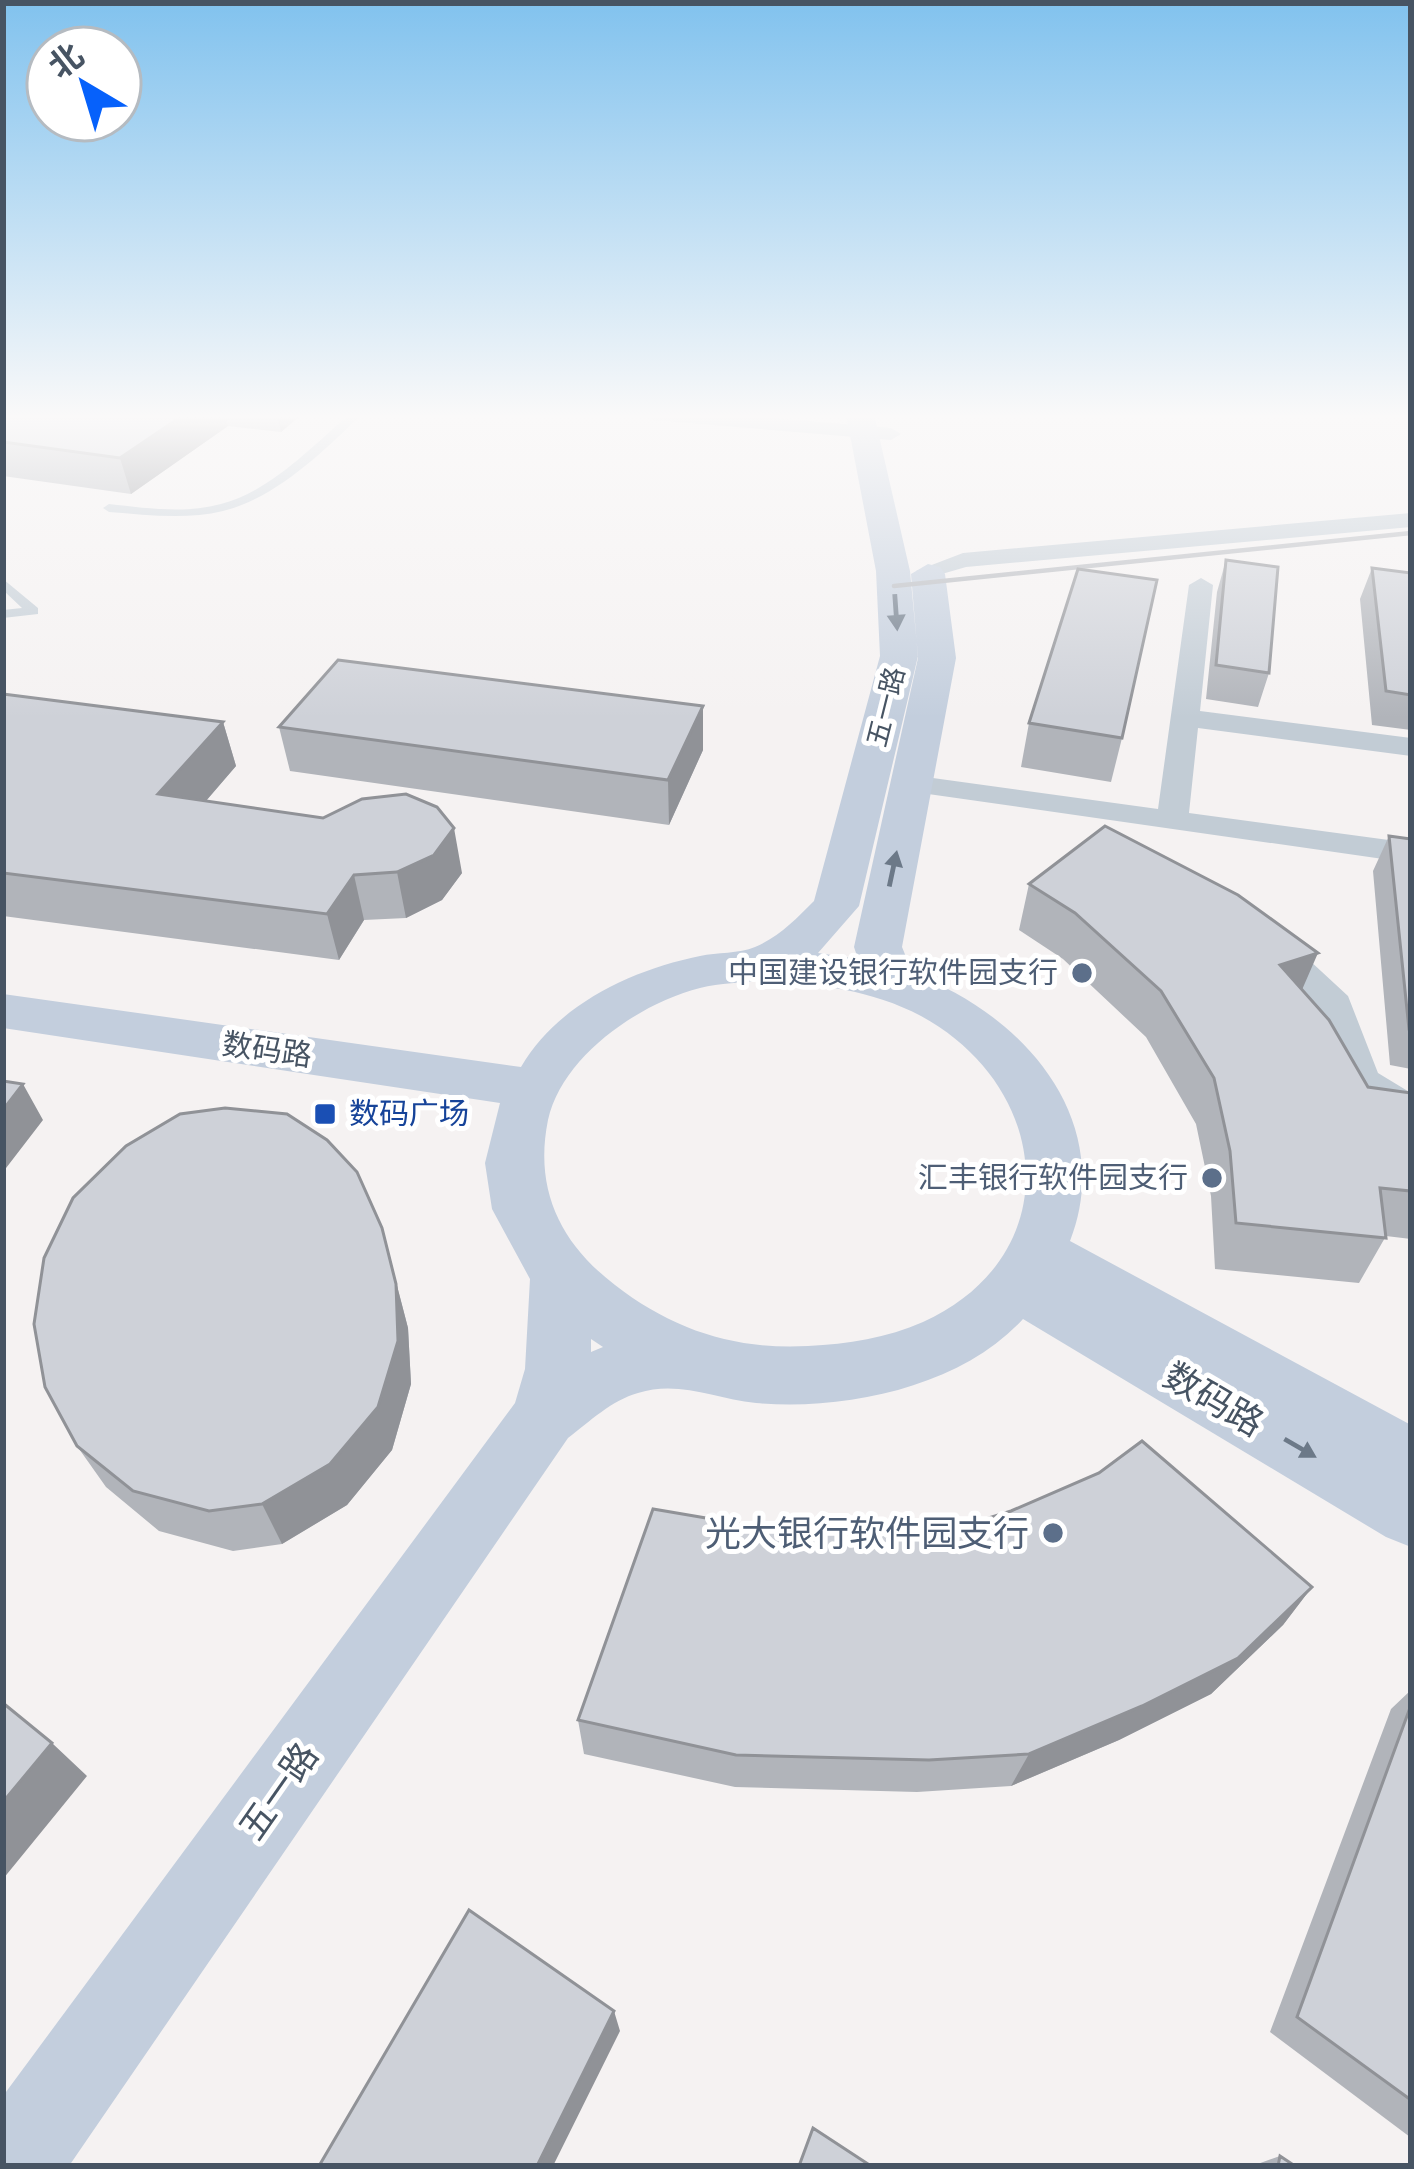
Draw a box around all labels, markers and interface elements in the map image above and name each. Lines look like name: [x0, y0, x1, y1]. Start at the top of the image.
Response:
north arrow: [24, 24, 144, 144]
text: 北: [39, 33, 91, 87]
one-way arrow: [887, 594, 906, 632]
street label: 五一路: [859, 663, 911, 750]
one-way arrow: [884, 850, 903, 888]
place label: 中国建设银行软件园支行: [728, 952, 1058, 991]
marker: 中国建设银行软件园支行: [1069, 960, 1095, 986]
street label: 数码路: [220, 1023, 314, 1074]
place label: 数码广场: [349, 1093, 469, 1132]
marker: 数码广场: [312, 1101, 338, 1127]
place label: 汇丰银行软件园支行: [918, 1157, 1188, 1196]
marker: 汇丰银行软件园支行: [1199, 1165, 1225, 1191]
street label: 数码路: [1156, 1351, 1273, 1446]
one-way arrow: [1283, 1437, 1317, 1458]
place label: 光大银行软件园支行: [705, 1509, 1029, 1556]
marker: 光大银行软件园支行: [1040, 1520, 1066, 1546]
street label: 五一路: [227, 1733, 328, 1848]

